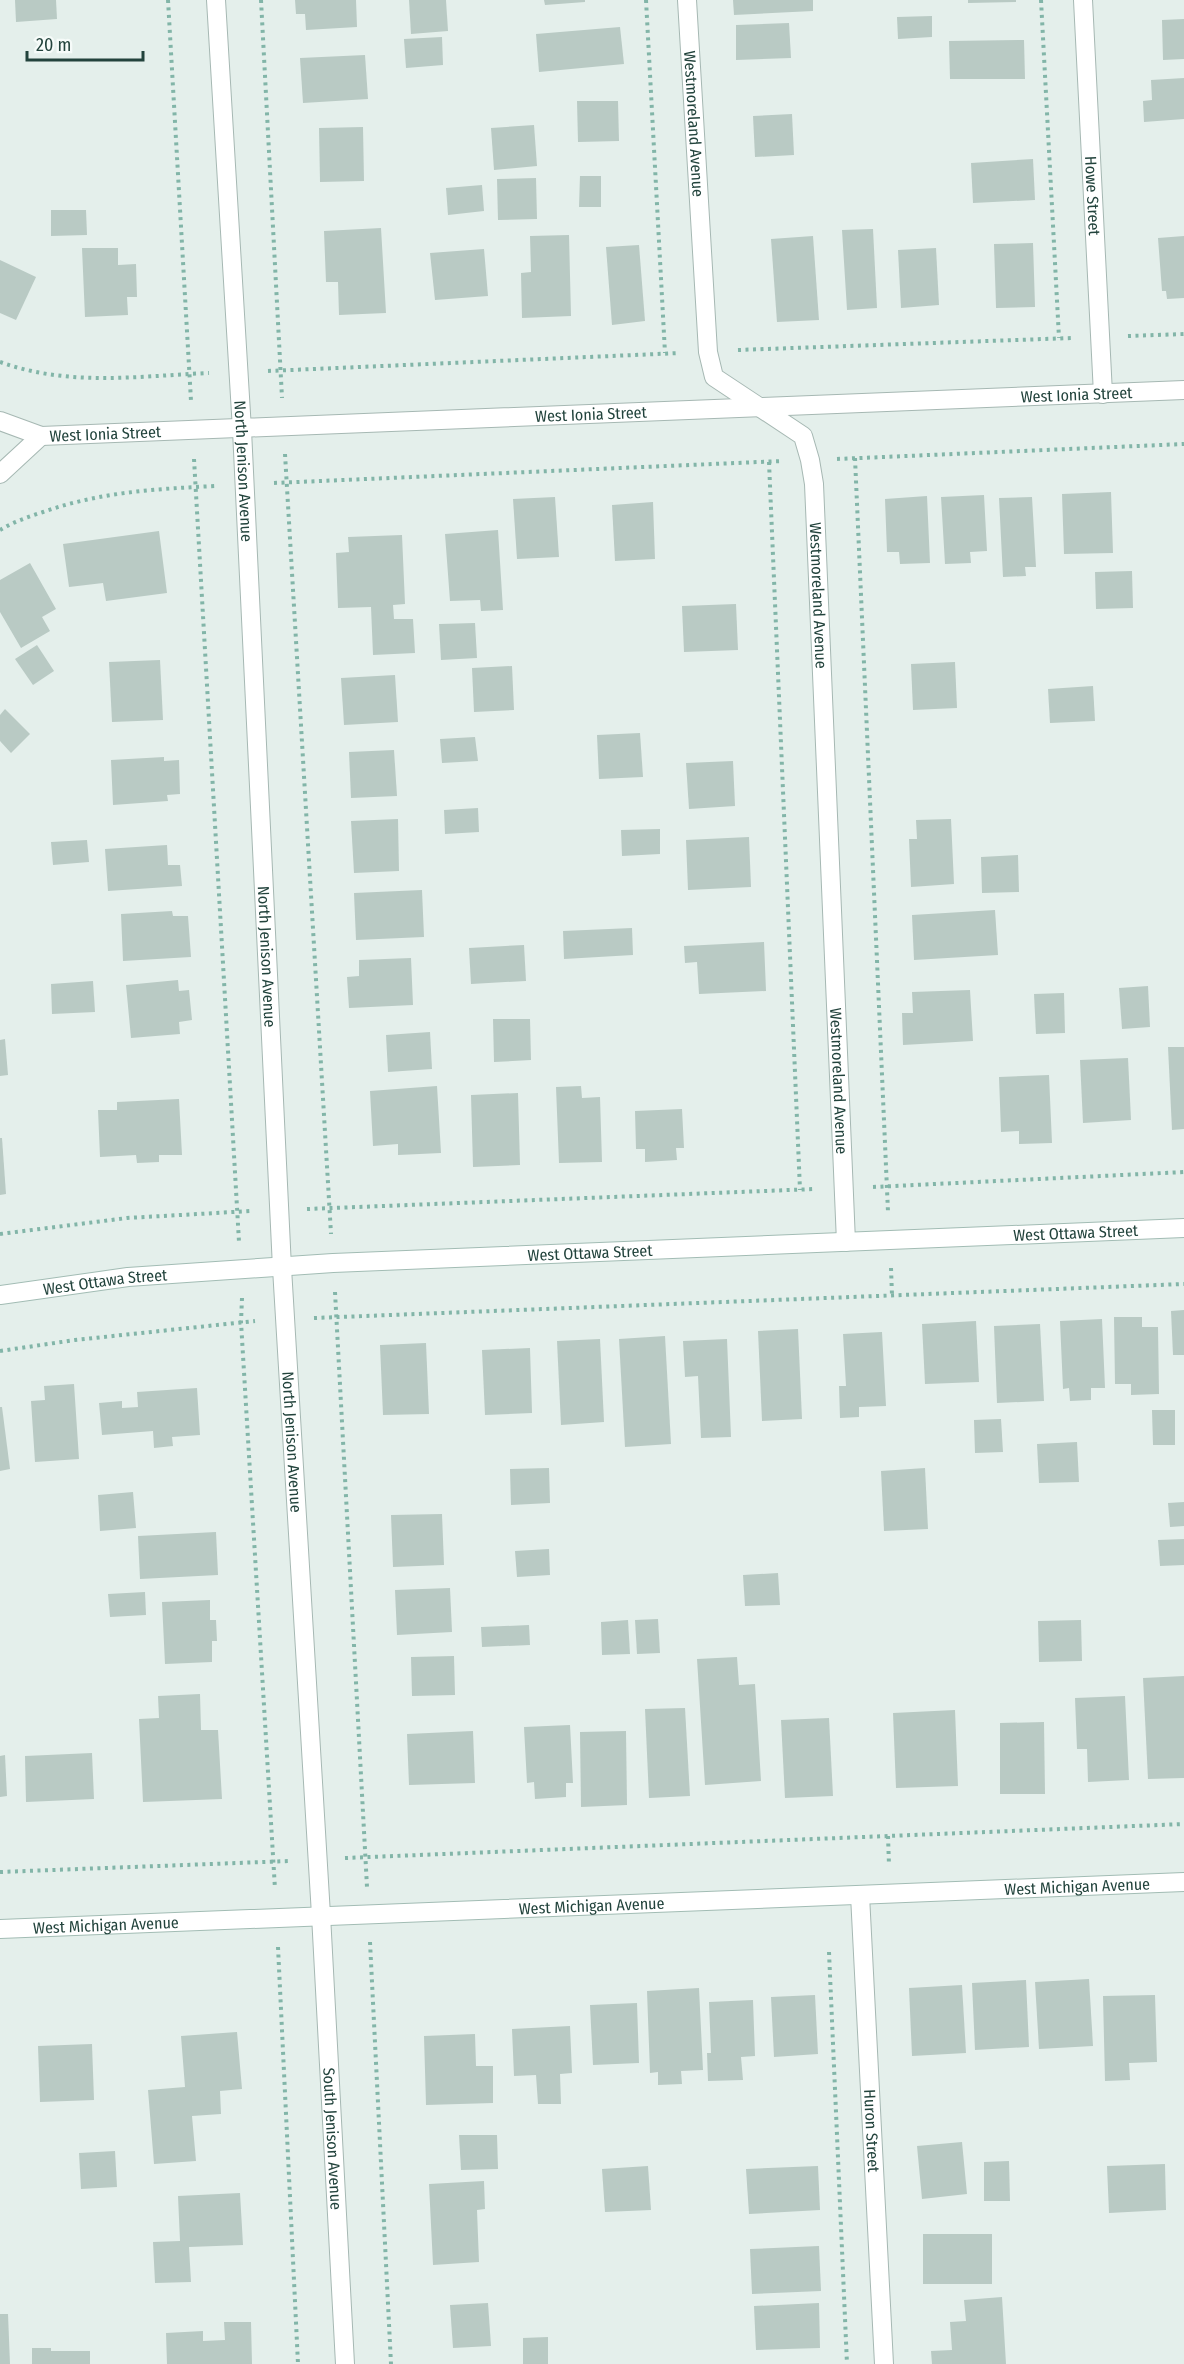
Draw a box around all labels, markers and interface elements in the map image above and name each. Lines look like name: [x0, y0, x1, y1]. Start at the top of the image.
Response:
scale bar: [27, 24, 142, 62]
text: 20 m: [36, 34, 71, 56]
street label: Westmoreland Avenue: [681, 50, 708, 198]
street label: Howe Street: [1081, 155, 1104, 237]
street label: West Ionia Street: [1020, 383, 1133, 406]
street label: North Jenison Avenue: [231, 400, 257, 542]
street label: West Ionia Street: [535, 402, 648, 426]
street label: West Ionia Street: [49, 422, 162, 445]
street label: Westmoreland Avenue: [806, 522, 831, 669]
street label: North Jenison Avenue: [254, 885, 280, 1028]
street label: Westmoreland Avenue: [827, 1007, 852, 1155]
street label: West Ottawa Street: [1013, 1220, 1139, 1245]
street label: West Ottawa Street: [527, 1240, 654, 1264]
street label: West Ottawa Street: [42, 1265, 169, 1298]
street label: North Jenison Avenue: [279, 1371, 306, 1513]
street label: West Michigan Avenue: [1004, 1874, 1150, 1899]
street label: West Michigan Avenue: [518, 1893, 665, 1918]
street label: West Michigan Avenue: [33, 1912, 179, 1937]
street label: South Jenison Avenue: [320, 2067, 346, 2211]
street label: Huron Street: [860, 2089, 884, 2173]

